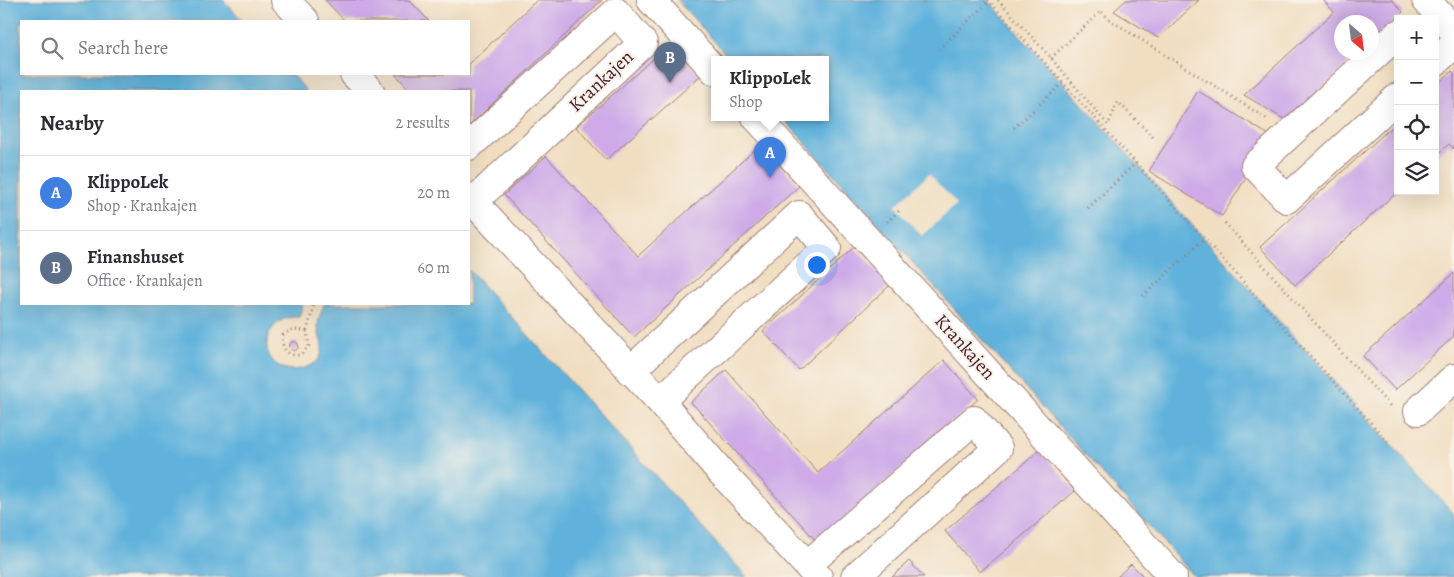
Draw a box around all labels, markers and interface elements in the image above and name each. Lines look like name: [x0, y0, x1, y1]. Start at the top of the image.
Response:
north arrow: [1334, 15, 1379, 60]
map controls: [1394, 15, 1439, 195]
button: +: [1394, 15, 1439, 60]
search box: [20, 20, 470, 75]
icon: search: [38, 34, 66, 62]
text: Search here: [78, 35, 168, 61]
pin: B: [654, 42, 686, 83]
street label: Krankajen: [563, 44, 639, 118]
popup: [711, 56, 829, 121]
button: −: [1394, 60, 1439, 105]
text: KlippoLek: [729, 65, 811, 91]
text: Shop: [729, 91, 763, 113]
button: locate: [1394, 105, 1439, 150]
text: Nearby: [40, 109, 103, 137]
text: 2 results: [395, 112, 450, 134]
pin: A: [754, 137, 786, 178]
button: layers: [1394, 150, 1439, 195]
text: KlippoLek: [87, 169, 168, 195]
text: A: [51, 182, 61, 204]
text: 20 m: [417, 182, 450, 204]
text: Shop · Krankajen: [87, 195, 197, 217]
text: Finanshuset: [87, 244, 184, 270]
your location: [804, 252, 830, 278]
text: B: [51, 257, 61, 279]
text: 60 m: [418, 257, 450, 279]
text: Office · Krankajen: [87, 270, 203, 292]
street label: Krankajen: [929, 309, 1001, 385]

